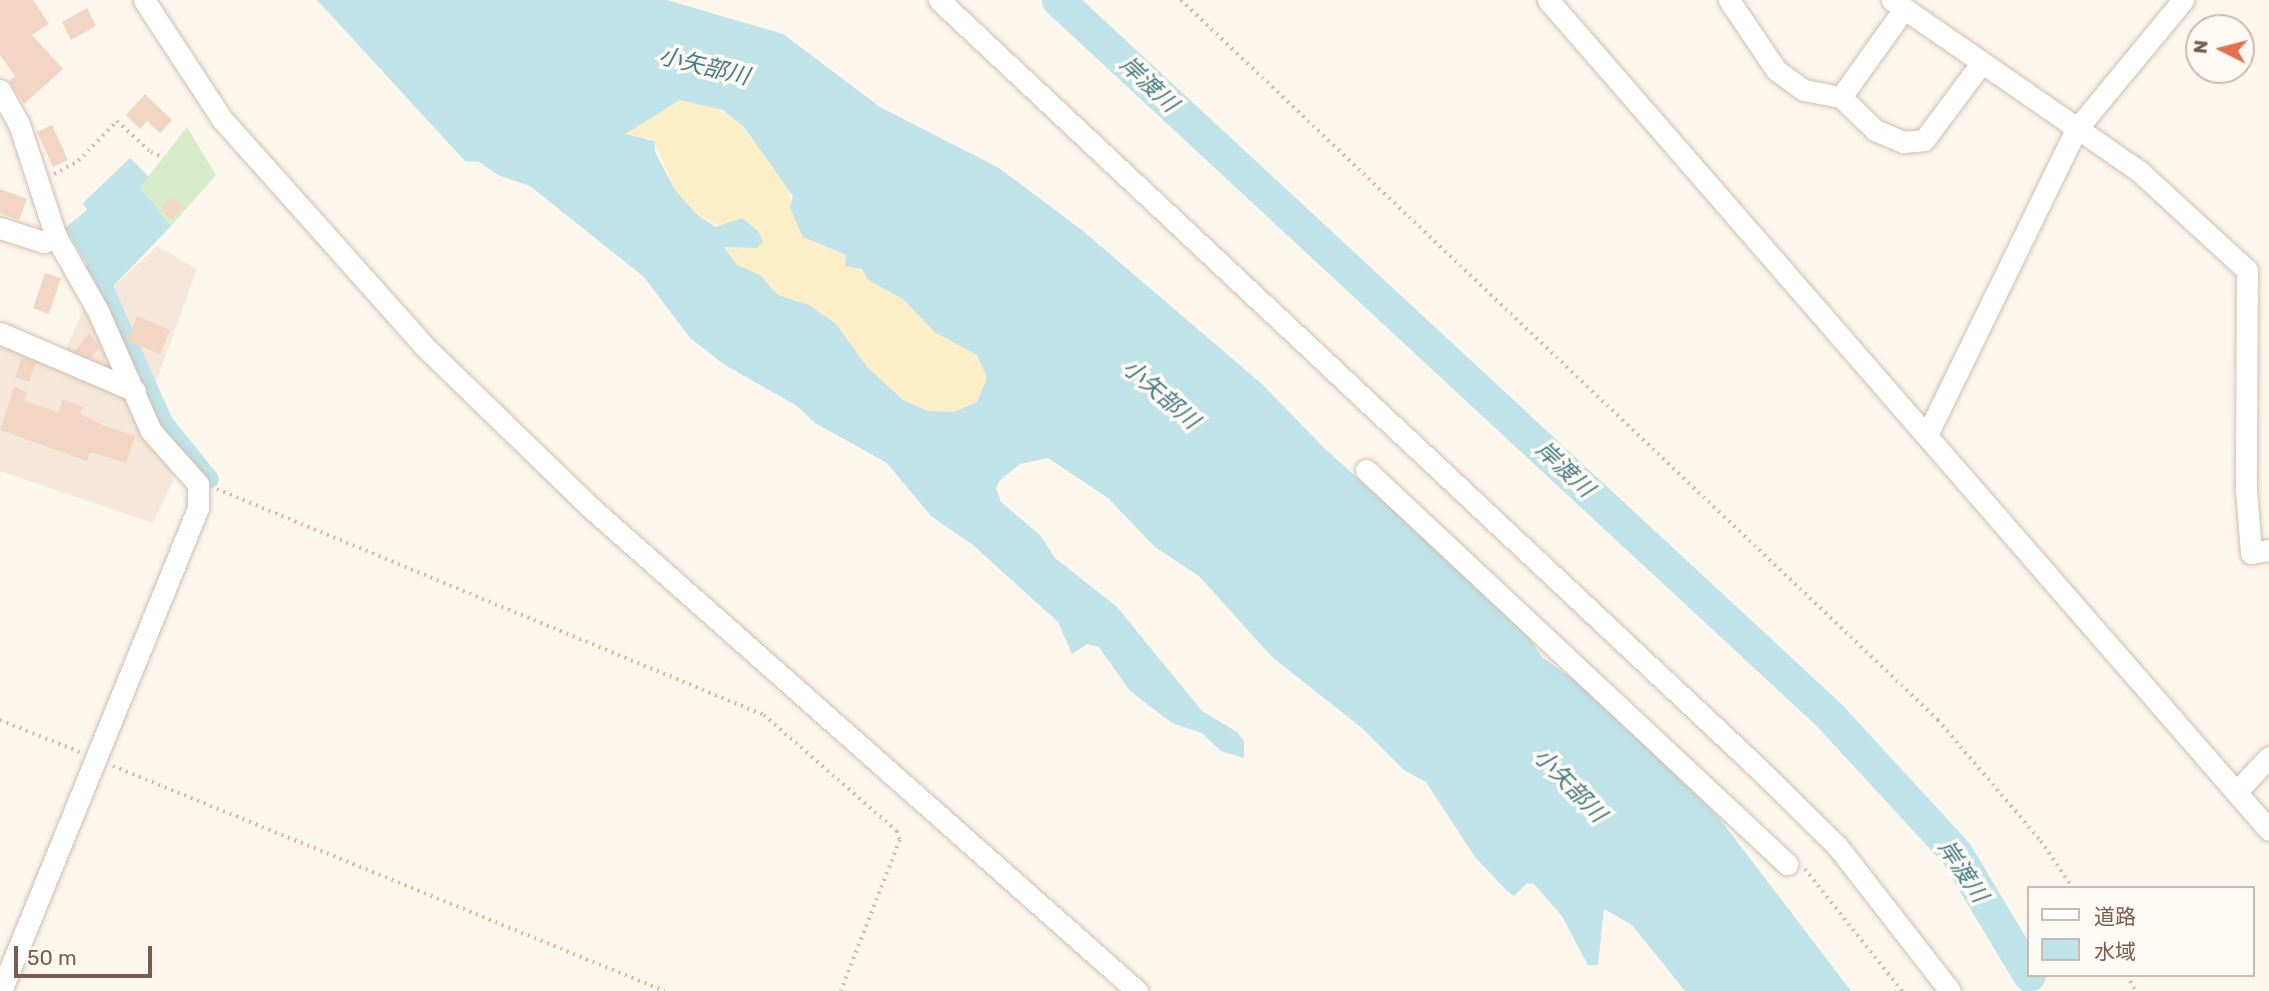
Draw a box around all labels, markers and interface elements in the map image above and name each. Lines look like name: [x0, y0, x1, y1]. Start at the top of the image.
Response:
north arrow: [2185, 14, 2255, 84]
text: N: [2188, 39, 2213, 55]
water label: 小矢部川: [656, 41, 752, 91]
water label: 岸渡川: [1114, 50, 1184, 118]
water label: 小矢部川: [1117, 353, 1205, 435]
water label: 岸渡川: [1530, 435, 1600, 503]
water label: 小矢部川: [1528, 742, 1612, 828]
water label: 岸渡川: [1932, 835, 1994, 907]
legend: [2028, 886, 2255, 977]
text: 道路: [2094, 904, 2136, 929]
scale bar: [18, 932, 156, 976]
text: 水域: [2094, 939, 2136, 964]
text: 50 m: [27, 945, 77, 970]

